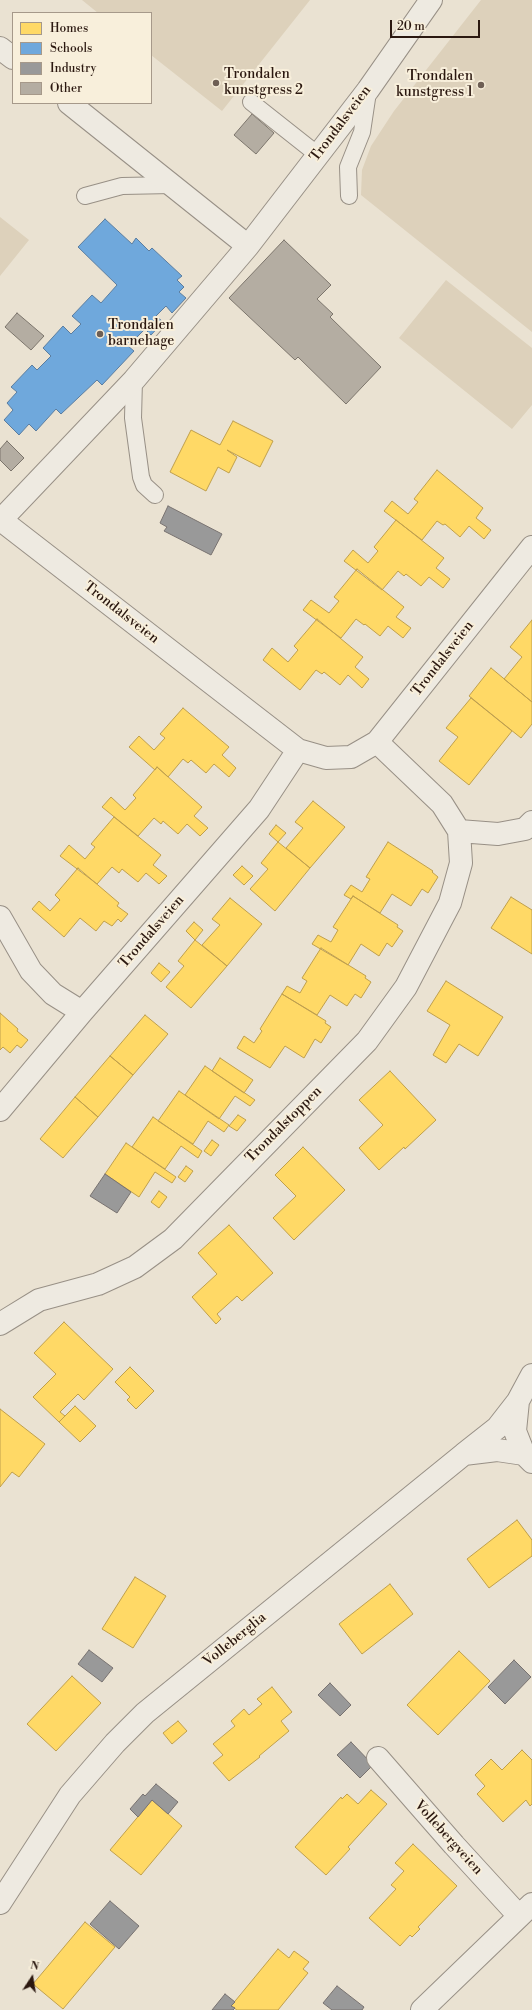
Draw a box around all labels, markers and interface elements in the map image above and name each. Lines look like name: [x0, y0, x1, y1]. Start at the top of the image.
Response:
legend: [12, 12, 152, 104]
scale bar: [392, 12, 482, 38]
text: 20 m: [397, 19, 425, 34]
text: Homes: [50, 21, 88, 36]
text: Schools: [50, 41, 92, 56]
text: Industry: [50, 61, 96, 76]
place label: Trondalen kunstgress 2: [224, 67, 303, 100]
place label: Trondalen kunstgress 1: [396, 69, 473, 102]
marker: Trondalen kunstgress 2: [211, 78, 221, 88]
marker: Trondalen kunstgress 1: [476, 80, 486, 90]
text: Other: [50, 81, 82, 96]
street label: Trondalsveien: [307, 83, 375, 165]
place label: Trondalen barnehage: [108, 318, 174, 350]
marker: Trondalen barnehage: [95, 329, 105, 339]
street label: Trondalsveien: [80, 578, 162, 648]
street label: Trondalsveien: [408, 618, 478, 700]
street label: Trondalsveien: [116, 892, 188, 972]
street label: Trondalstoppen: [242, 1083, 326, 1167]
street label: Volleberglia: [200, 1610, 270, 1670]
street label: Vollebergveien: [410, 1797, 486, 1879]
north arrow: [12, 1958, 52, 1998]
text: N: [29, 1959, 40, 1974]

